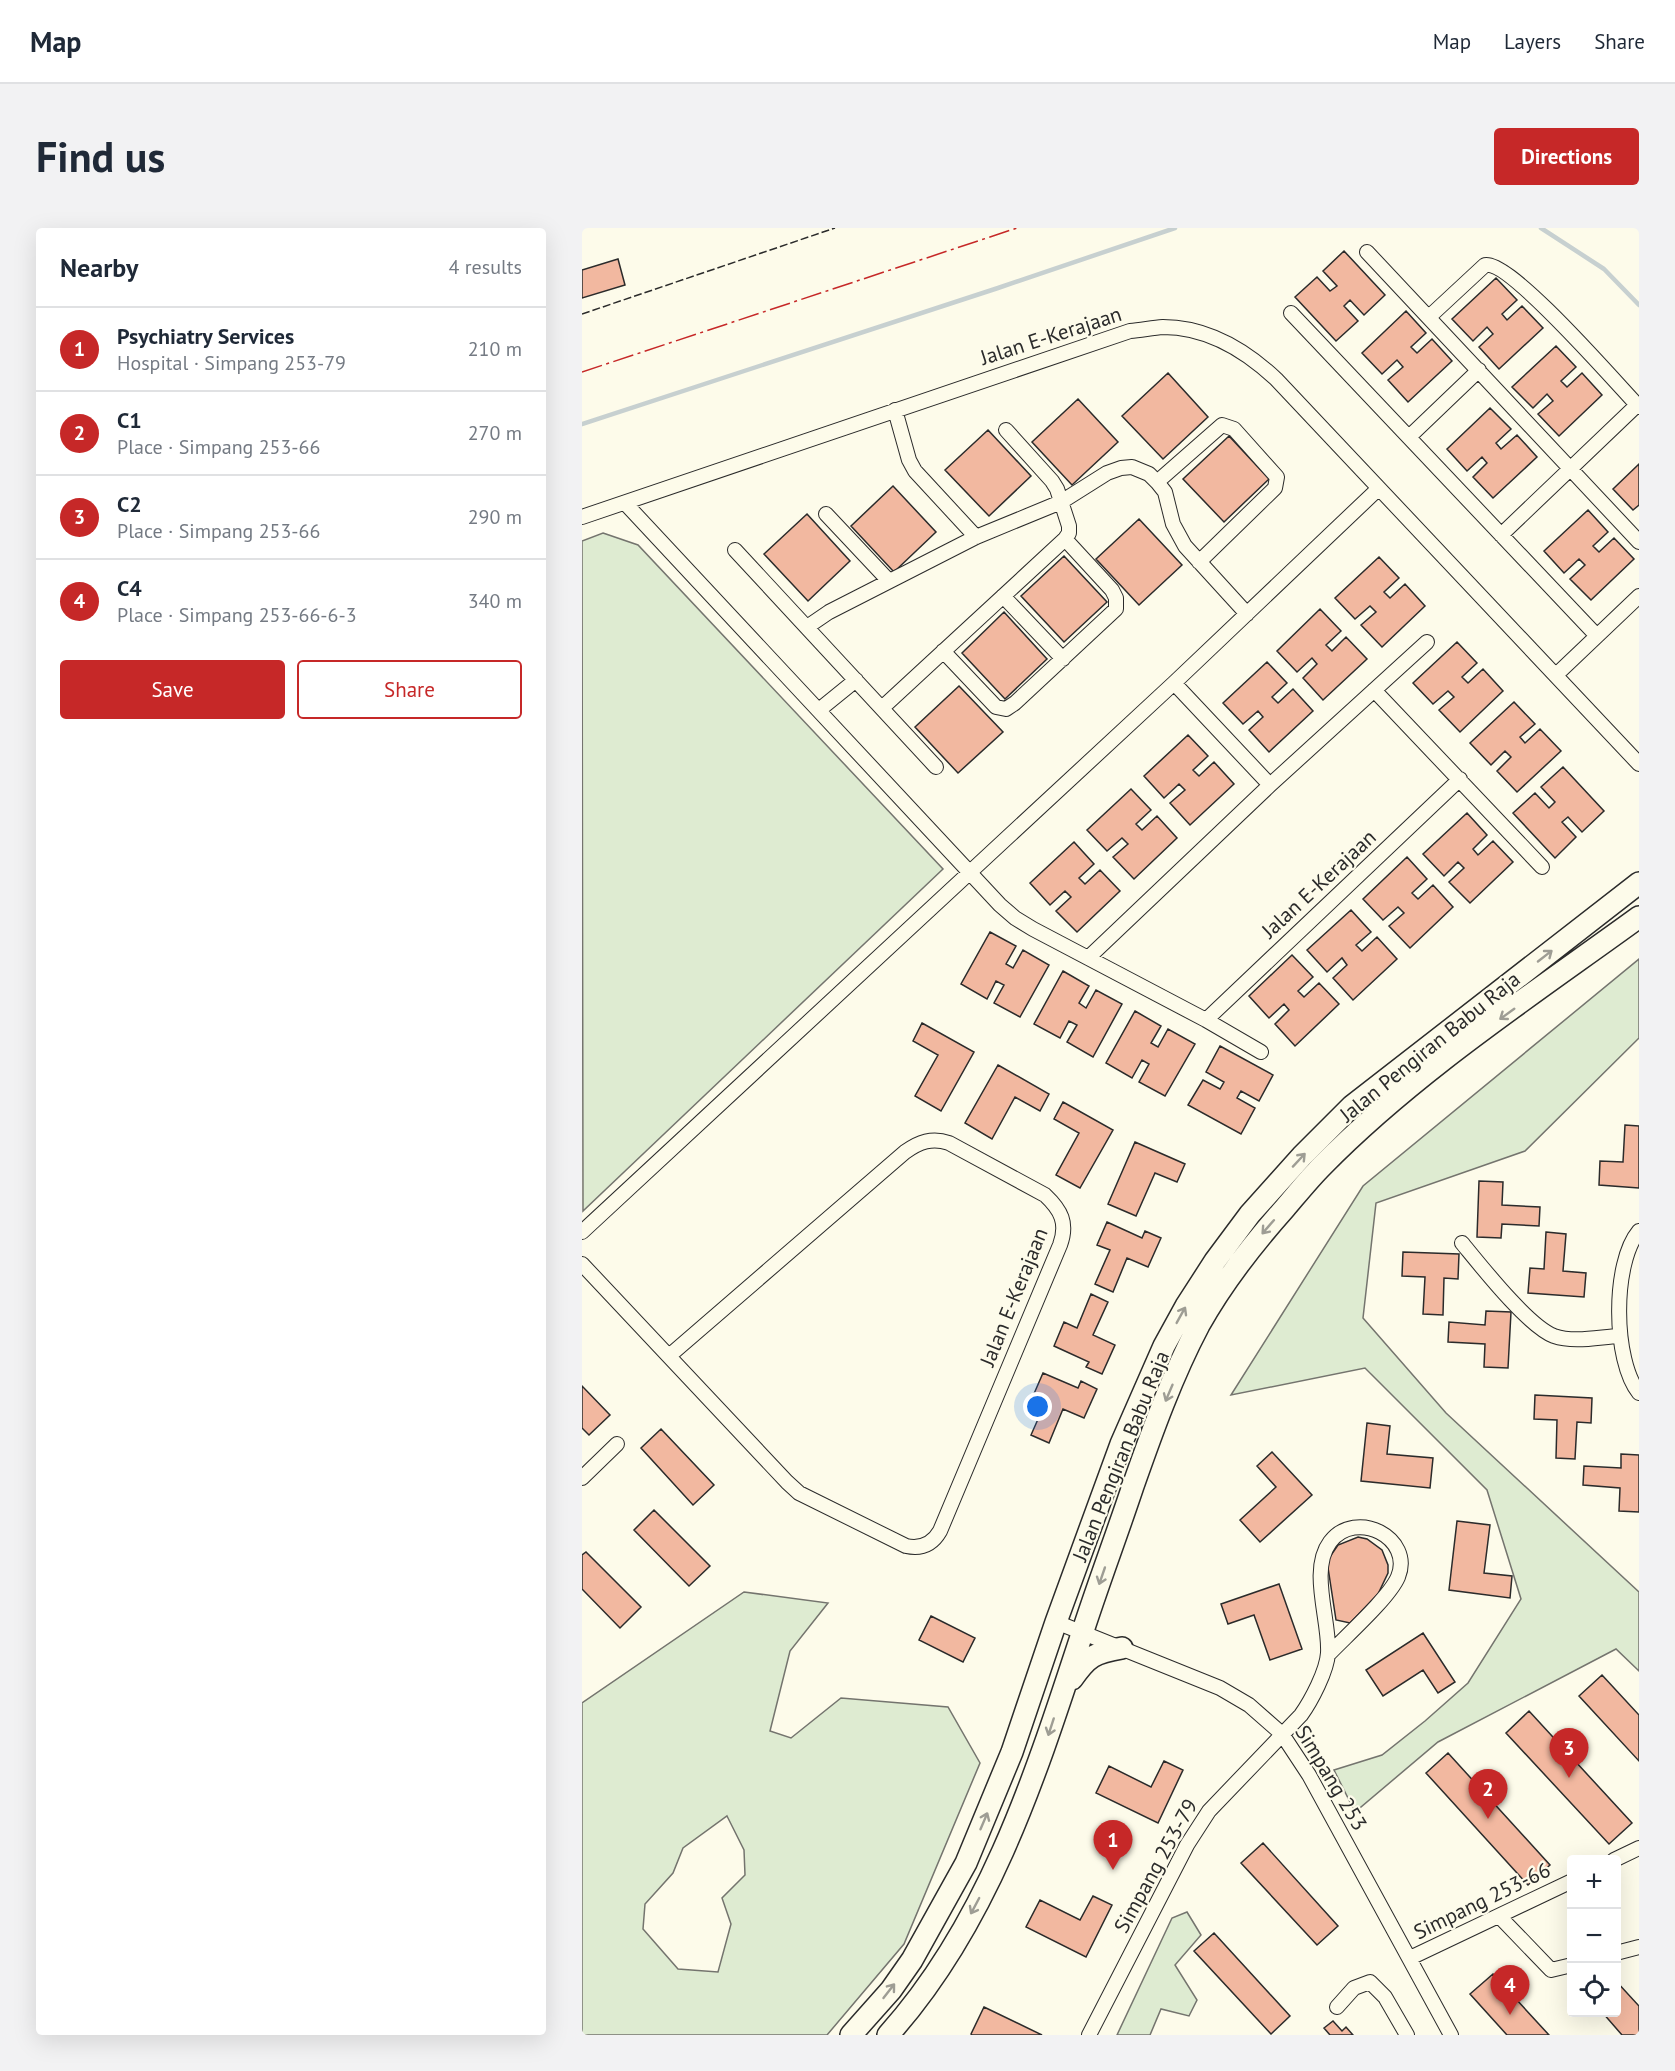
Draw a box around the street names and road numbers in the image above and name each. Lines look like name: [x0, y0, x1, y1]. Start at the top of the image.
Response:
street label: Jalan E-Kerajaan: [976, 300, 1125, 371]
street label: Jalan E-Kerajaan: [1255, 824, 1382, 944]
street label: Jalan Pengiran Babu Raja: [1333, 965, 1525, 1128]
street label: Jalan E-Kerajaan: [973, 1224, 1054, 1371]
street label: Jalan Pengiran Babu Raja: [1066, 1347, 1175, 1566]
street label: Simpang 253: [1289, 1720, 1373, 1835]
street label: Simpang 253-79: [1108, 1794, 1203, 1937]
street label: Simpang 253-66: [1409, 1856, 1555, 1945]

